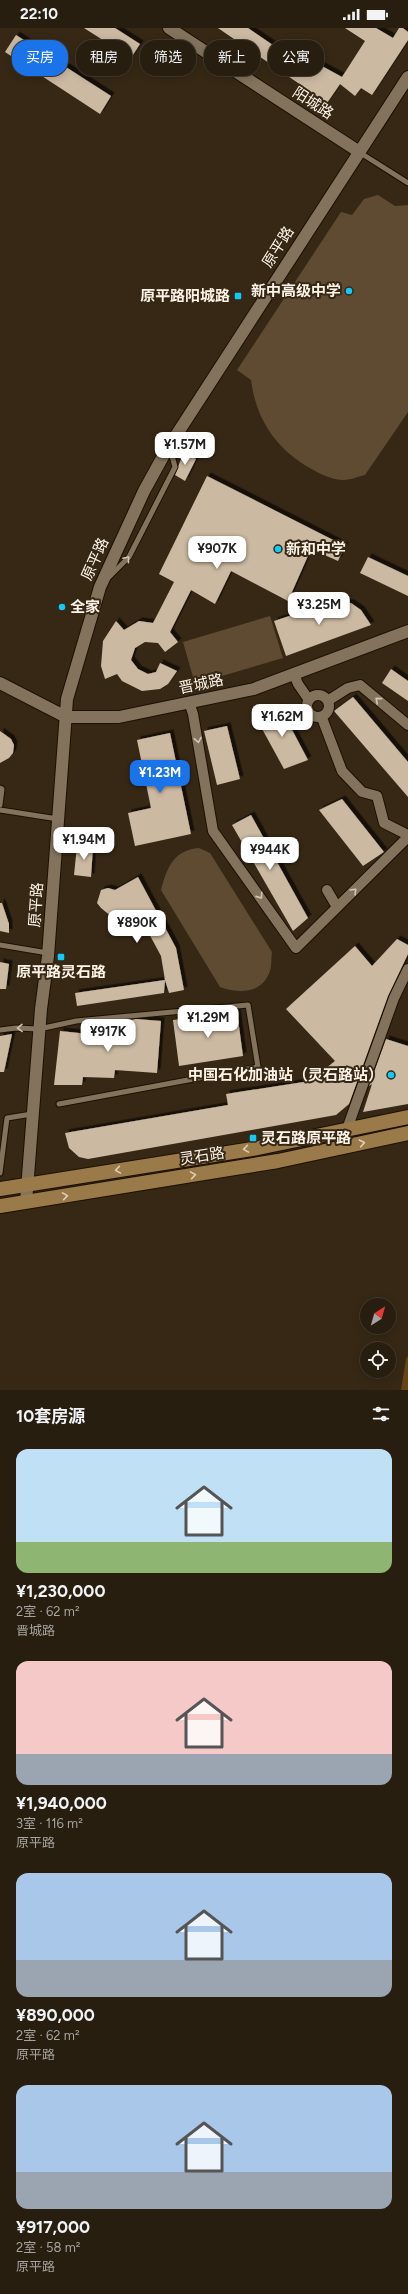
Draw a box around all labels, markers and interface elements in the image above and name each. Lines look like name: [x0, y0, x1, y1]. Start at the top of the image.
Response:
text: 22:10: [20, 5, 58, 23]
chip: 买房: [12, 40, 68, 76]
chip: 租房: [76, 40, 132, 76]
chip: 筛选: [140, 40, 196, 76]
chip: 新上: [204, 40, 260, 76]
chip: 公寓: [268, 40, 324, 76]
street label: 阳城路: [289, 83, 337, 123]
street label: 原平路: [258, 223, 298, 271]
place label: 新中高级中学: [251, 282, 341, 300]
marker: 新中高级中学: [344, 286, 354, 296]
place label: 原平路阳城路: [140, 287, 230, 305]
marker: 原平路阳城路: [233, 291, 243, 301]
pin: ¥1.57M: [152, 432, 218, 466]
text: ¥1.57M: [164, 437, 206, 452]
street label: 原平路: [78, 535, 112, 583]
pin: ¥907K: [189, 536, 245, 570]
place label: 新和中学: [286, 540, 346, 558]
text: ¥907K: [197, 541, 237, 556]
marker: 新和中学: [273, 544, 283, 554]
one-way arrow: [122, 557, 129, 564]
pin: ¥3.25M: [286, 592, 352, 626]
text: ¥3.25M: [297, 597, 341, 612]
place label: 全家: [70, 598, 100, 616]
marker: 全家: [57, 602, 67, 612]
street label: 晋城路: [177, 671, 225, 697]
one-way arrow: [376, 698, 383, 705]
pin: ¥1.62M: [249, 704, 315, 738]
text: ¥1.62M: [261, 709, 303, 724]
one-way arrow: [193, 737, 202, 744]
pin: ¥1.23M: [127, 760, 193, 794]
text: ¥1.23M: [139, 765, 181, 780]
pin: ¥1.94M: [51, 827, 117, 861]
text: ¥1.94M: [62, 832, 106, 847]
pin: ¥944K: [242, 837, 298, 871]
text: ¥944K: [250, 842, 290, 857]
street label: 原平路: [25, 882, 47, 928]
one-way arrow: [349, 888, 357, 896]
one-way arrow: [255, 892, 262, 899]
pin: ¥890K: [109, 910, 165, 944]
text: ¥890K: [117, 915, 157, 930]
marker: 原平路灵石路: [56, 952, 66, 962]
place label: 原平路灵石路: [16, 963, 106, 981]
pin: ¥1.29M: [175, 1005, 241, 1039]
text: ¥1.29M: [187, 1010, 229, 1025]
pin: ¥917K: [80, 1019, 136, 1053]
one-way arrow: [17, 1024, 23, 1032]
text: ¥917K: [90, 1024, 126, 1039]
place label: 中国石化加油站（灵石路站）: [188, 1066, 383, 1084]
marker: 中国石化加油站（灵石路站）: [386, 1070, 396, 1080]
place label: 灵石路原平路: [261, 1129, 351, 1147]
marker: 灵石路原平路: [248, 1133, 258, 1143]
one-way arrow: [359, 1139, 365, 1147]
street label: 灵石路: [178, 1144, 226, 1168]
one-way arrow: [243, 1145, 249, 1153]
one-way arrow: [115, 1165, 121, 1174]
one-way arrow: [190, 1171, 196, 1180]
one-way arrow: [62, 1192, 68, 1200]
north arrow: [360, 1298, 396, 1334]
map controls: [360, 1298, 396, 1378]
button: locate: [360, 1342, 396, 1378]
icon: filters: [370, 1403, 392, 1425]
text: 10套房源: [16, 1406, 85, 1426]
icon: home: [168, 1475, 240, 1547]
text: ¥1,230,000: [16, 1581, 105, 1601]
text: 2室 · 62 m²: [16, 1604, 80, 1619]
text: 晋城路: [16, 1623, 55, 1638]
icon: home: [168, 1687, 240, 1759]
text: ¥1,940,000: [16, 1793, 107, 1813]
text: 3室 · 116 m²: [16, 1816, 83, 1831]
text: 原平路: [16, 1835, 55, 1850]
icon: home: [168, 1899, 240, 1971]
text: ¥890,000: [16, 2005, 95, 2025]
text: 2室 · 62 m²: [16, 2028, 80, 2043]
text: 原平路: [16, 2047, 55, 2062]
icon: home: [168, 2111, 240, 2183]
text: ¥917,000: [16, 2217, 90, 2237]
text: 2室 · 58 m²: [16, 2240, 80, 2255]
text: 原平路: [16, 2259, 55, 2274]

